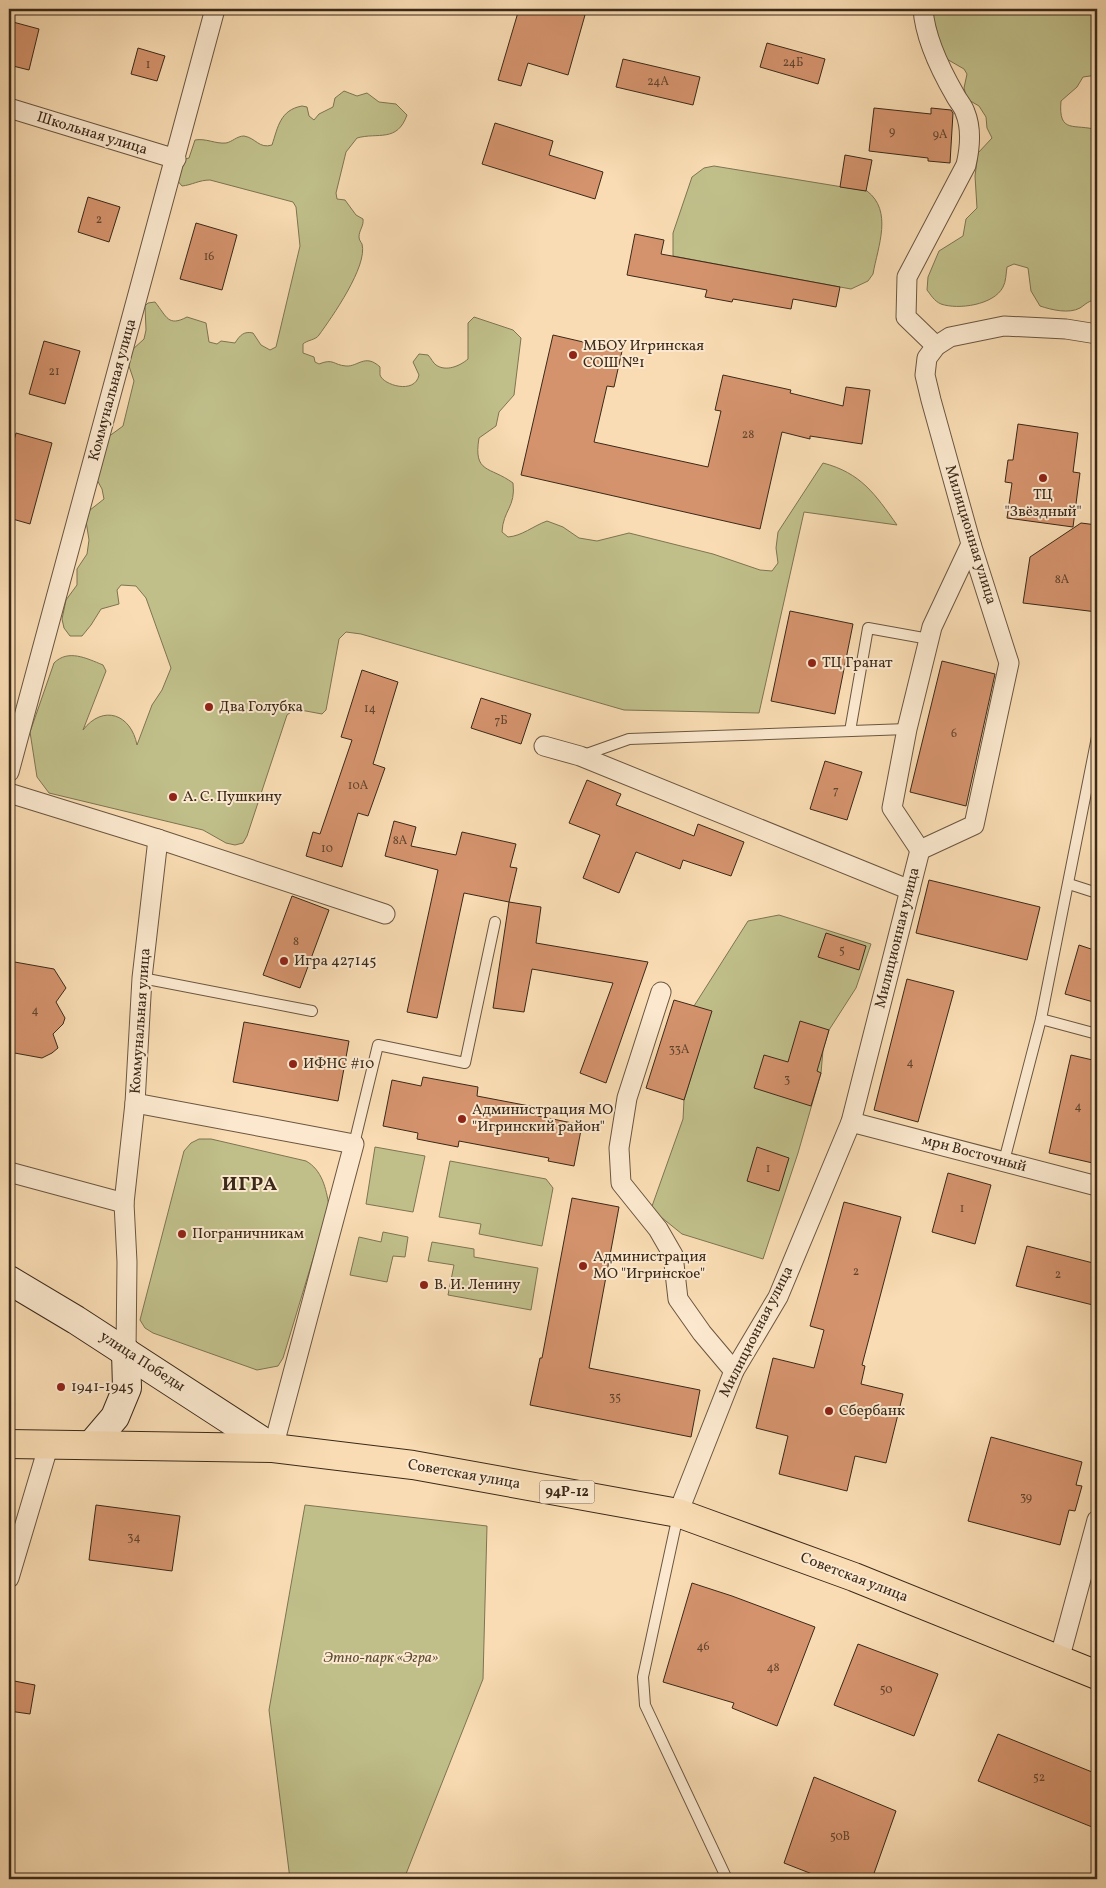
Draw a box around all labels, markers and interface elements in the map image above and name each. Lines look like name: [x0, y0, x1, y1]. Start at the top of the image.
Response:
house number: 24Б: [783, 55, 803, 71]
house number: 1: [146, 57, 150, 73]
house number: 24А: [647, 74, 669, 90]
street label: Школьная улица: [34, 107, 150, 161]
house number: 9: [889, 124, 895, 140]
house number: 9А: [933, 127, 948, 143]
house number: 2: [96, 212, 102, 228]
house number: 16: [204, 249, 214, 265]
street label: Коммунальная улица: [84, 317, 142, 463]
place label: МБОУ Игринская СОШ №1: [583, 336, 704, 374]
marker: МБОУ Игринская СОШ №1: [567, 349, 579, 361]
house number: 21: [48, 364, 60, 380]
house number: 28: [742, 427, 754, 443]
street label: Милиционная улица: [939, 463, 1001, 607]
marker: ТЦ "Звёздный": [1037, 472, 1049, 484]
place label: ТЦ "Звёздный": [1004, 485, 1082, 523]
house number: 8А: [1055, 572, 1070, 588]
place label: ТЦ Гранат: [822, 653, 893, 674]
marker: ТЦ Гранат: [806, 657, 818, 669]
place label: Два Голубка: [219, 697, 303, 718]
marker: Два Голубка: [203, 701, 215, 713]
house number: 14: [364, 701, 376, 717]
house number: 7Б: [494, 713, 508, 729]
house number: 6: [951, 726, 957, 742]
house number: 10А: [348, 778, 369, 794]
house number: 7: [833, 783, 839, 799]
place label: А. С. Пушкину: [183, 787, 282, 808]
marker: А. С. Пушкину: [167, 791, 179, 803]
house number: 8А: [393, 833, 408, 849]
house number: 10: [321, 841, 333, 857]
street label: Милиционная улица: [870, 865, 926, 1011]
house number: 8: [293, 934, 299, 950]
house number: 5: [839, 943, 845, 959]
street label: Коммунальная улица: [125, 947, 157, 1095]
place label: Игра 427145: [294, 951, 376, 972]
marker: Игра 427145: [278, 955, 290, 967]
house number: 4: [31, 1003, 39, 1019]
house number: 33А: [669, 1042, 690, 1058]
place label: ИФНС #10: [303, 1054, 374, 1075]
house number: 4: [906, 1055, 914, 1071]
marker: ИФНС #10: [287, 1058, 299, 1070]
house number: 3: [784, 1072, 790, 1088]
house number: 4: [1074, 1099, 1082, 1115]
place label: Администрация МО "Игринский район": [472, 1100, 613, 1138]
marker: Администрация МО "Игринский район": [456, 1113, 468, 1125]
street label: мрн Восточный: [919, 1130, 1029, 1178]
house number: 1: [766, 1161, 770, 1177]
district label: ИГРА: [222, 1171, 278, 1199]
house number: 1: [960, 1201, 964, 1217]
place label: Пограничникам: [192, 1224, 304, 1245]
marker: Пограничникам: [176, 1228, 188, 1240]
place label: Администрация МО "Игринское": [593, 1247, 707, 1285]
marker: Администрация МО "Игринское": [577, 1260, 589, 1272]
street label: Милиционная улица: [715, 1263, 799, 1401]
house number: 2: [853, 1264, 859, 1280]
house number: 2: [1055, 1267, 1061, 1283]
place label: В. И. Ленину: [434, 1275, 520, 1296]
marker: В. И. Ленину: [418, 1279, 430, 1291]
street label: улица Победы: [95, 1327, 189, 1398]
place label: 1941-1945: [71, 1377, 134, 1398]
marker: 1941-1945: [55, 1381, 67, 1393]
house number: 35: [609, 1390, 621, 1406]
place label: Сбербанк: [839, 1401, 905, 1422]
marker: Сбербанк: [823, 1405, 835, 1417]
street label: Советская улица: [406, 1455, 522, 1495]
road number: 94Р-12: [540, 1480, 594, 1504]
house number: 39: [1020, 1490, 1032, 1506]
house number: 34: [127, 1530, 141, 1546]
street label: Советская улица: [797, 1548, 911, 1608]
house number: 46: [696, 1639, 710, 1655]
park label: Этно-парк «Эгра»: [324, 1648, 439, 1669]
house number: 48: [766, 1660, 780, 1676]
house number: 50: [880, 1682, 892, 1698]
house number: 52: [1033, 1770, 1045, 1786]
house number: 50В: [830, 1829, 850, 1845]

